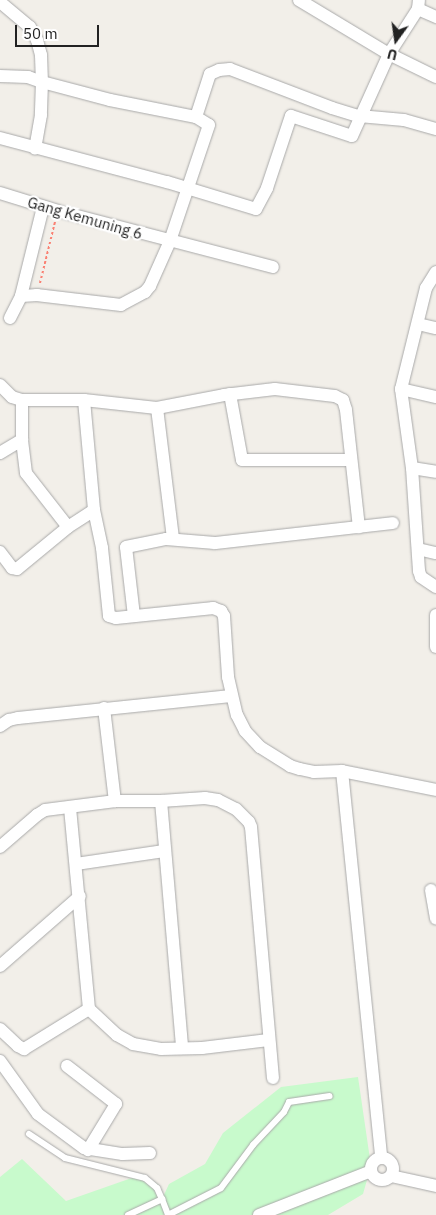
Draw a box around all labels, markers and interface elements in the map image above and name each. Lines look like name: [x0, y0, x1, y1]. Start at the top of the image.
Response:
scale bar: [18, 15, 101, 47]
north arrow: [371, 15, 421, 65]
text: 50 m: [23, 24, 58, 43]
text: U: [385, 45, 399, 64]
street label: Gang Kemuning 6: [25, 193, 145, 243]

